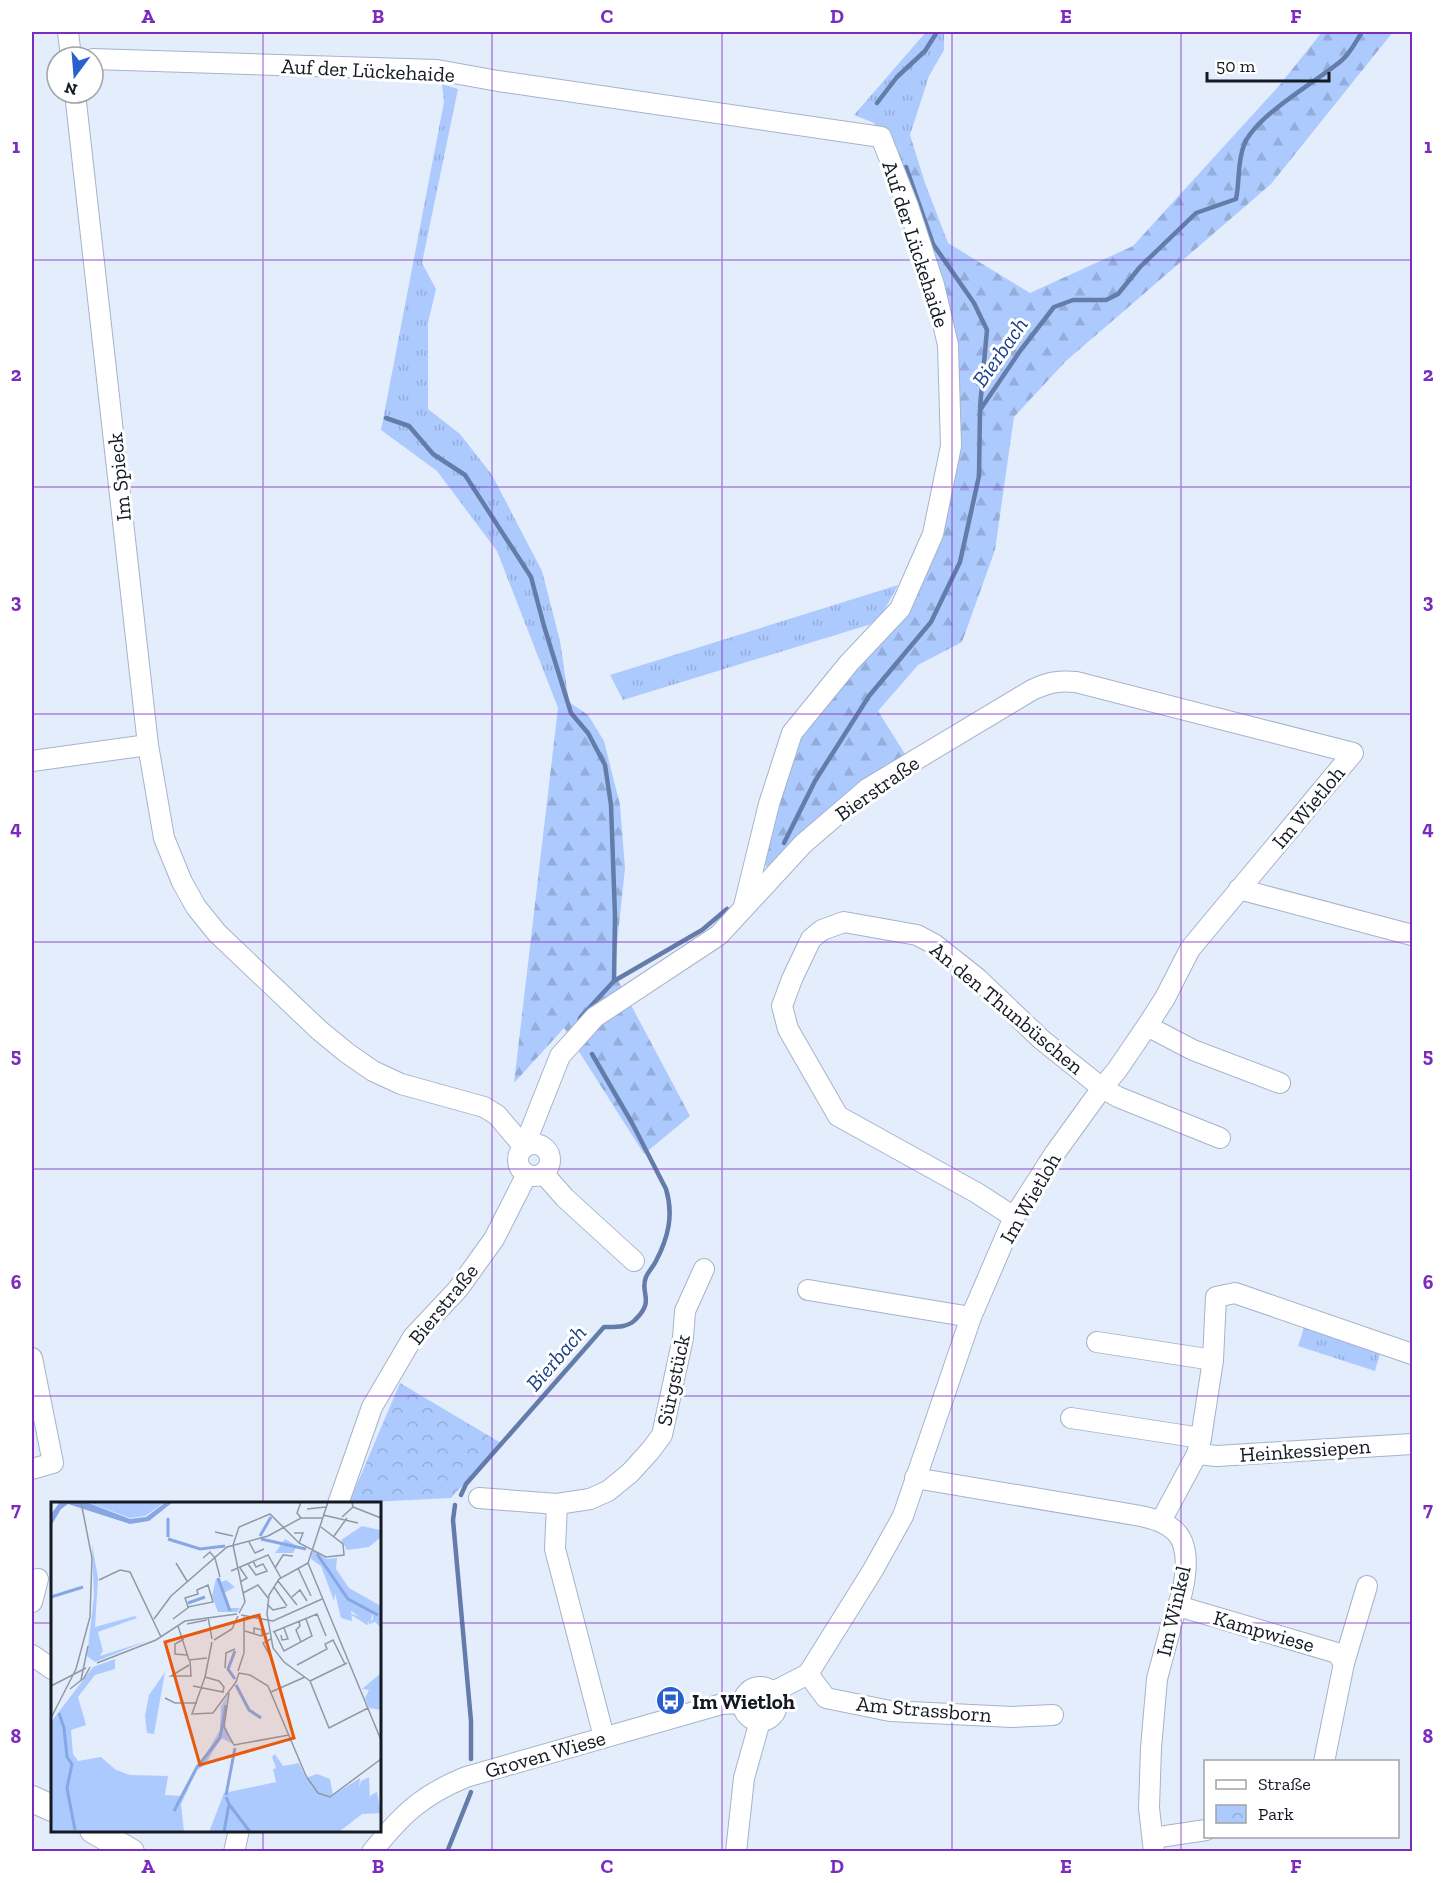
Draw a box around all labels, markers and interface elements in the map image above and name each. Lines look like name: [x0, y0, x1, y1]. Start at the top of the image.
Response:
text: A: [141, 4, 155, 28]
text: B: [372, 4, 384, 28]
text: C: [601, 4, 614, 28]
text: D: [830, 4, 844, 28]
text: E: [1060, 4, 1072, 28]
text: F: [1290, 4, 1302, 28]
north arrow: [45, 45, 105, 105]
scale bar: [1207, 45, 1328, 83]
street label: Auf der Lückehaide: [281, 53, 455, 87]
text: 50 m: [1216, 55, 1256, 77]
text: N: [63, 78, 79, 100]
text: 1: [12, 134, 20, 158]
text: 1: [1424, 134, 1432, 158]
street label: Auf der Lückehaide: [877, 158, 955, 331]
water label: Bierbach: [966, 312, 1034, 392]
text: 2: [11, 362, 22, 386]
text: 2: [1423, 362, 1434, 386]
street label: Im Spieck: [102, 431, 136, 522]
text: 3: [11, 589, 22, 613]
text: 3: [1423, 589, 1434, 613]
street label: Bierstraße: [830, 750, 924, 826]
street label: Im Wietloh: [1266, 761, 1350, 853]
text: 4: [10, 816, 22, 840]
text: 4: [1422, 816, 1434, 840]
street label: An den Thunbüschen: [925, 937, 1089, 1079]
text: 5: [11, 1043, 21, 1067]
text: 5: [1423, 1043, 1433, 1067]
street label: Im Wietloh: [994, 1148, 1066, 1248]
street label: Bierstraße: [403, 1258, 483, 1349]
text: 6: [11, 1270, 22, 1294]
text: 6: [1423, 1270, 1434, 1294]
water label: Bierbach: [520, 1319, 592, 1397]
street label: Sürgstück: [651, 1332, 695, 1428]
street label: Heinkessiepen: [1239, 1433, 1371, 1467]
text: 7: [11, 1497, 21, 1521]
text: 7: [1423, 1497, 1433, 1521]
inset map: [51, 1502, 381, 1832]
street label: Im Winkel: [1150, 1563, 1196, 1659]
street label: Kampwiese: [1211, 1605, 1318, 1657]
bus stop icon: Im Wietloh: [655, 1685, 687, 1717]
place label: Im Wietloh: [692, 1689, 795, 1714]
street label: Am Strassborn: [855, 1691, 993, 1727]
text: 8: [11, 1724, 22, 1748]
text: 8: [1423, 1724, 1434, 1748]
street label: Groven Wiese: [482, 1725, 608, 1783]
legend: [1204, 1760, 1399, 1838]
text: Straße: [1258, 1773, 1311, 1795]
text: Park: [1258, 1803, 1294, 1825]
text: A: [141, 1854, 155, 1878]
text: B: [372, 1854, 384, 1878]
text: C: [601, 1854, 614, 1878]
text: D: [830, 1854, 844, 1878]
text: E: [1060, 1854, 1072, 1878]
text: F: [1290, 1854, 1302, 1878]

